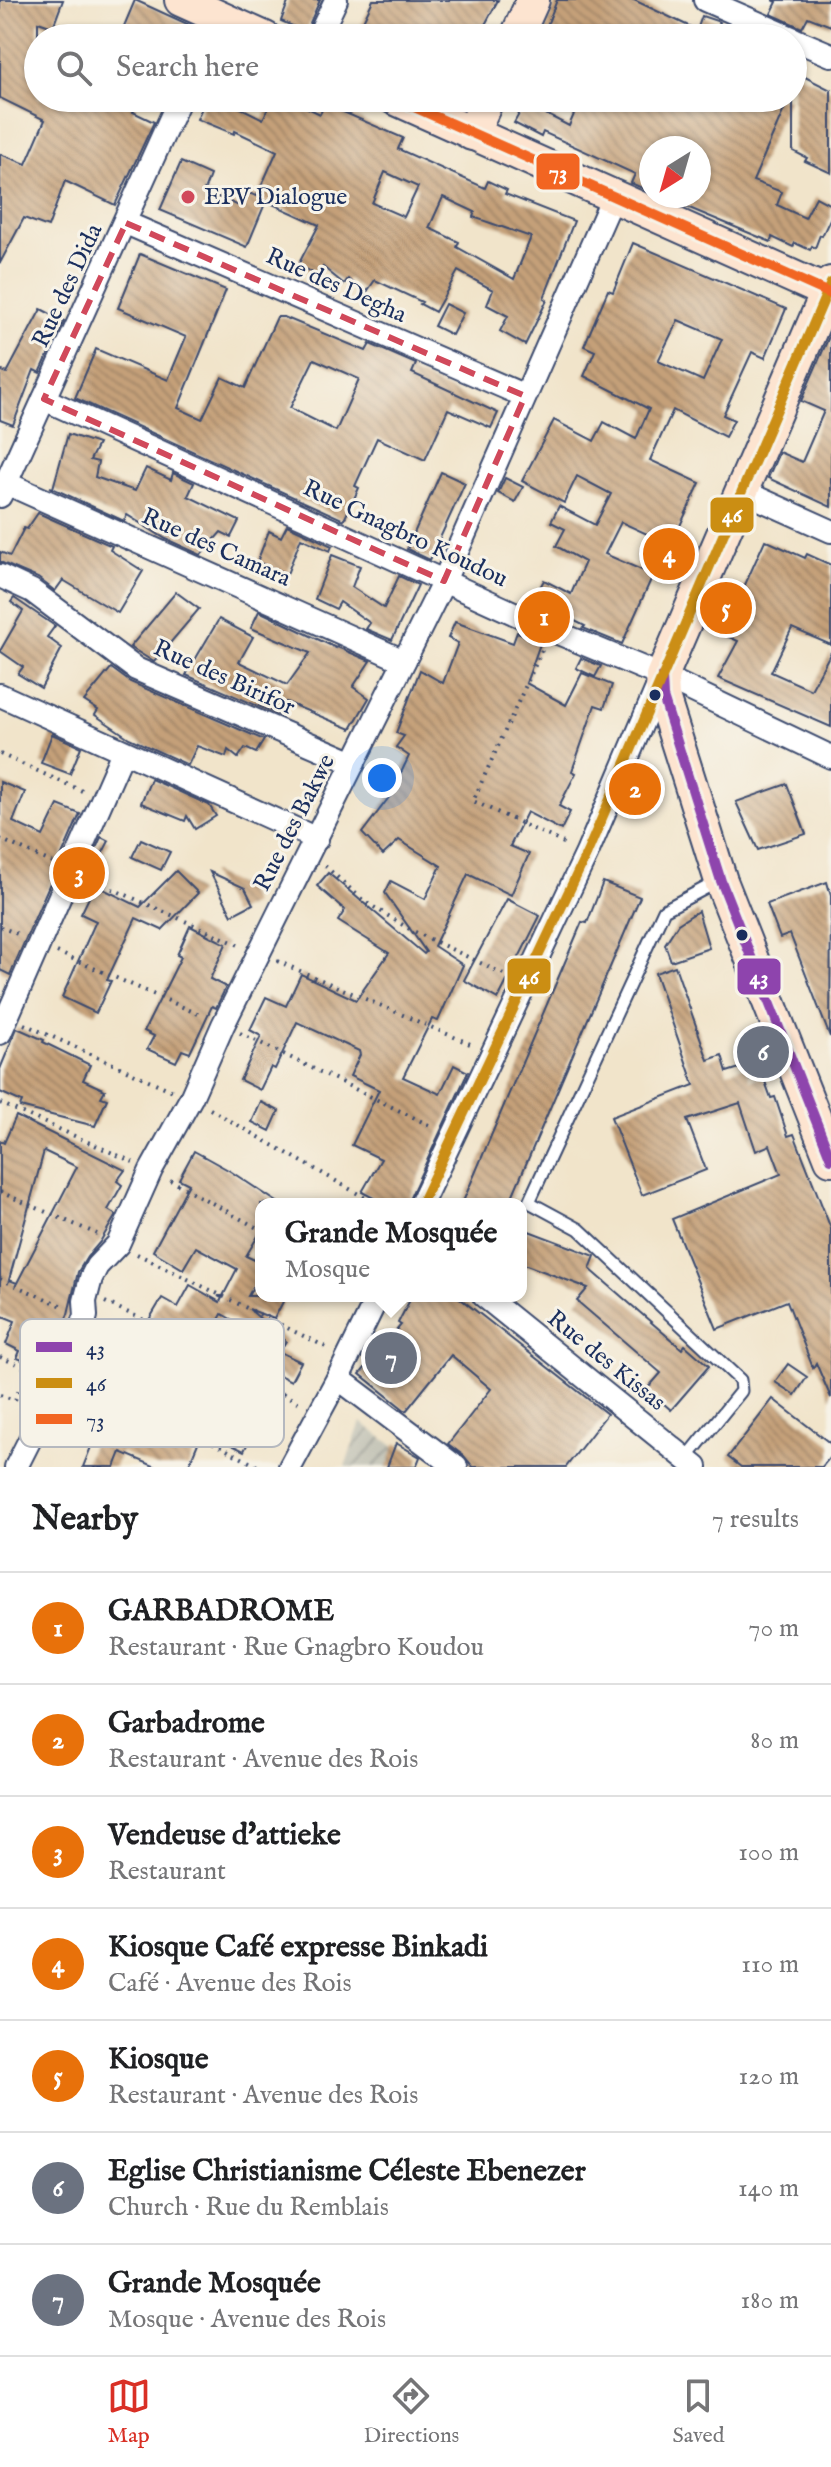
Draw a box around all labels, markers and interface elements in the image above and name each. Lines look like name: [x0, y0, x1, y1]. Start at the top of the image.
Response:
search box: [24, 24, 807, 112]
icon: search: [52, 46, 96, 90]
text: Search here: [116, 49, 259, 87]
north arrow: [639, 136, 711, 208]
line badge: 73: [535, 152, 581, 191]
text: 73: [549, 159, 567, 187]
place label: EPV Dialogue: [204, 182, 347, 213]
marker: EPV Dialogue: [179, 188, 197, 206]
street label: Rue des Dida: [26, 219, 110, 353]
street label: Rue des Degha: [261, 241, 412, 331]
street label: Rue Gnagbro Koudou: [298, 473, 512, 595]
line badge: 46: [709, 496, 755, 534]
street label: Rue des Camara: [137, 501, 296, 595]
text: 46: [722, 502, 744, 530]
pin: 4: [643, 524, 695, 584]
pin: 5: [700, 578, 752, 638]
pin: 1: [518, 587, 570, 647]
street label: Rue des Birifor: [148, 633, 300, 723]
unlabelled marker: [647, 687, 663, 703]
street label: Rue des Bakwe: [247, 749, 343, 897]
your location: [362, 758, 402, 798]
pin: 2: [609, 759, 661, 819]
pin: 3: [53, 843, 105, 903]
unlabelled marker: [734, 927, 750, 943]
line badge: 46: [506, 957, 552, 995]
line badge: 43: [736, 957, 782, 996]
text: 46: [519, 964, 541, 992]
text: 43: [749, 964, 769, 992]
pin: 6: [737, 1022, 789, 1082]
popup: [255, 1198, 527, 1302]
text: Grande Mosquée: [285, 1215, 497, 1253]
text: Mosque: [285, 1253, 370, 1286]
street label: Rue des Kissas: [540, 1304, 672, 1418]
legend: [20, 1319, 284, 1447]
pin: 7: [365, 1328, 417, 1388]
text: 43: [86, 1335, 105, 1363]
text: 46: [86, 1371, 107, 1399]
text: 73: [86, 1407, 105, 1435]
text: Nearby: [32, 1498, 138, 1541]
text: 7 results: [712, 1503, 799, 1536]
text: GARBADROME: [108, 1593, 334, 1631]
text: 1: [53, 1612, 63, 1645]
text: 70 m: [748, 1612, 799, 1645]
text: Restaurant · Rue Gnagbro Koudou: [108, 1631, 484, 1664]
text: Garbadrome: [108, 1705, 265, 1743]
text: 2: [52, 1724, 64, 1757]
text: 80 m: [750, 1724, 799, 1757]
text: Restaurant · Avenue des Rois: [108, 1743, 418, 1776]
text: Vendeuse d'attieke: [108, 1817, 341, 1855]
text: 3: [53, 1836, 63, 1869]
text: 100 m: [738, 1836, 799, 1869]
text: Restaurant: [108, 1855, 226, 1888]
text: Kiosque Café expresse Binkadi: [108, 1929, 488, 1967]
text: 4: [52, 1948, 64, 1981]
text: 110 m: [741, 1948, 799, 1981]
text: Café · Avenue des Rois: [108, 1967, 352, 2000]
text: Kiosque: [108, 2041, 208, 2079]
text: 5: [53, 2060, 63, 2093]
text: 120 m: [739, 2060, 799, 2093]
text: Restaurant · Avenue des Rois: [108, 2079, 418, 2112]
text: Eglise Christianisme Céleste Ebenezer: [108, 2153, 586, 2191]
text: 6: [53, 2172, 63, 2205]
text: 140 m: [738, 2172, 799, 2205]
text: Church · Rue du Remblais: [108, 2191, 389, 2224]
text: Grande Mosquée: [108, 2265, 321, 2303]
text: 7: [52, 2284, 64, 2317]
text: 180 m: [741, 2284, 799, 2317]
text: Mosque · Avenue des Rois: [108, 2303, 386, 2336]
tab: Map: [107, 2374, 151, 2450]
tab: Directions: [364, 2374, 459, 2450]
tab: Saved: [672, 2374, 724, 2450]

